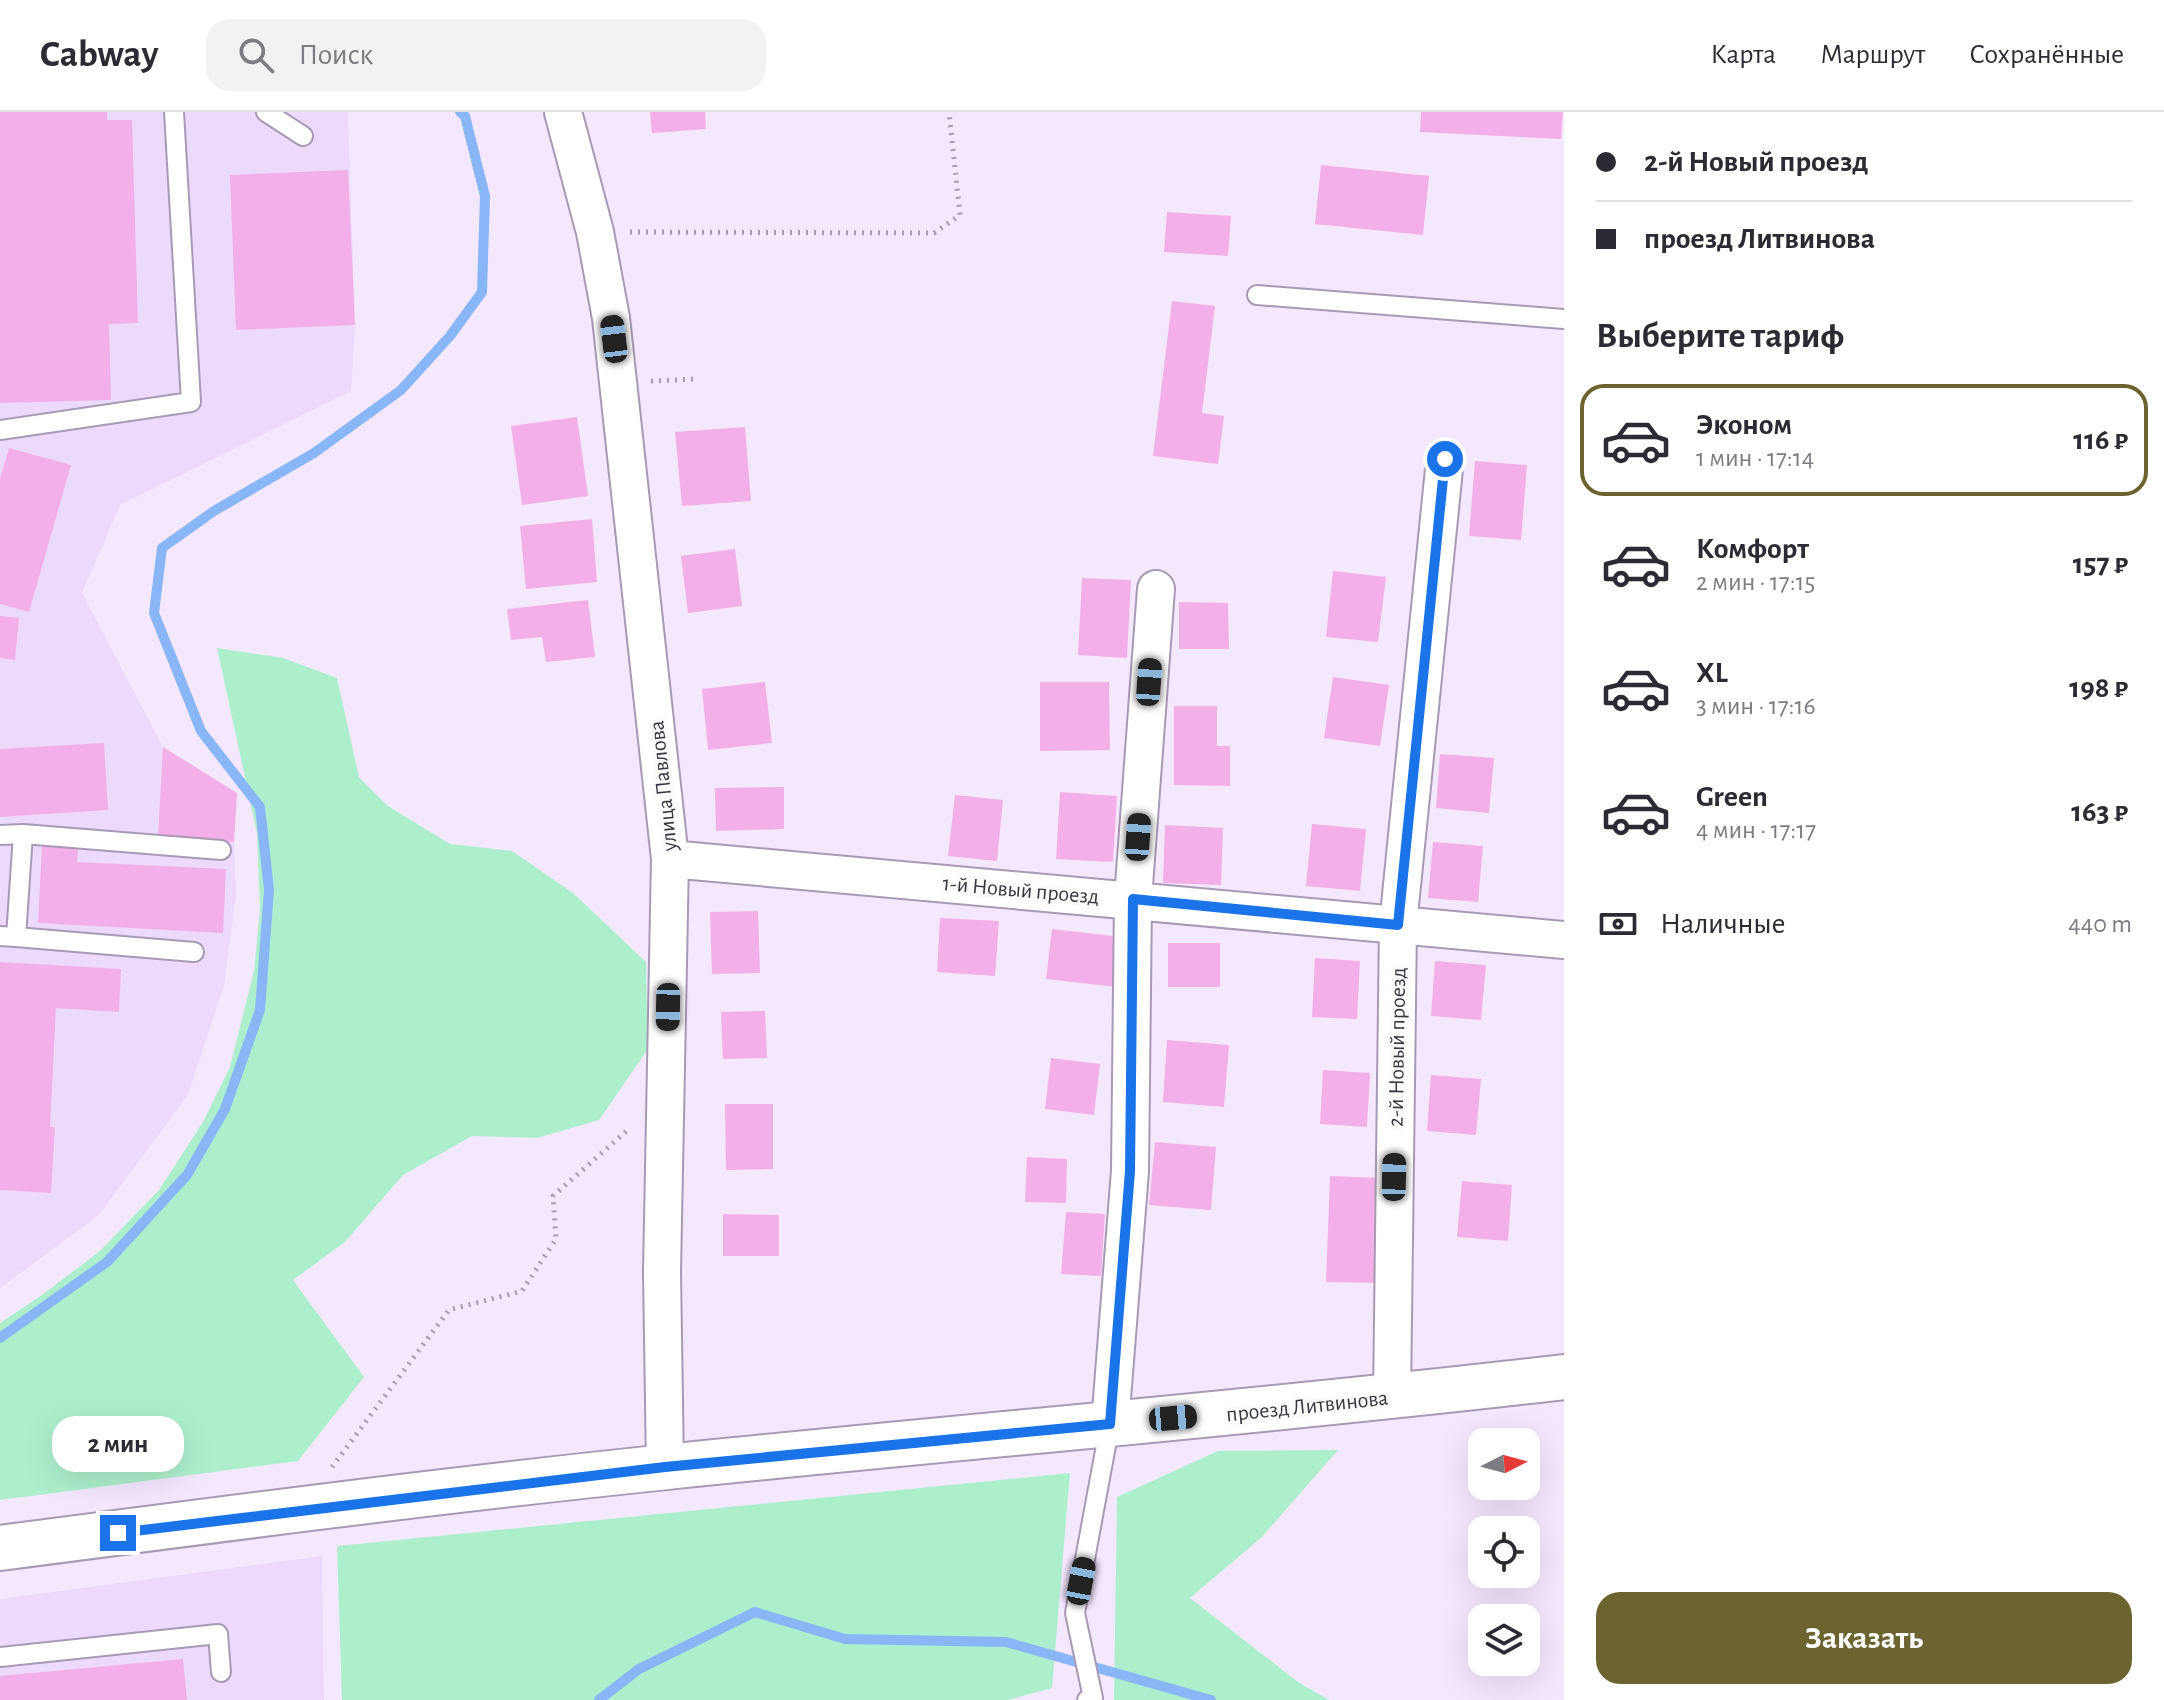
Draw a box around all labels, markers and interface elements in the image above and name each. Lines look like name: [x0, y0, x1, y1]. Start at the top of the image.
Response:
search box: [206, 19, 766, 91]
icon: search: [234, 33, 278, 77]
text: Cabway: [40, 36, 158, 74]
text: Поиск: [298, 40, 373, 70]
text: Карта: [1710, 41, 1776, 69]
text: Маршрут: [1820, 41, 1925, 69]
text: Сохранённые: [1969, 41, 2124, 69]
text: 2-й Новый проезд: [1644, 147, 1869, 177]
text: проезд Литвинова: [1644, 224, 1875, 254]
car: [599, 314, 629, 364]
text: Выберите тариф: [1596, 318, 1844, 354]
icon: car: [1600, 404, 1672, 476]
text: Эконом: [1696, 410, 1792, 440]
text: 116 ₽: [2073, 425, 2128, 455]
route start: [1427, 441, 1463, 477]
text: 1 мин · 17:14: [1696, 445, 1814, 471]
icon: car: [1600, 528, 1672, 600]
text: Комфорт: [1696, 534, 1809, 564]
text: 157 ₽: [2073, 549, 2128, 579]
text: 2 мин · 17:15: [1696, 569, 1815, 595]
icon: car: [1600, 652, 1672, 724]
car: [1135, 657, 1163, 707]
text: XL: [1696, 658, 1728, 688]
text: 198 ₽: [2069, 673, 2128, 703]
text: 3 мин · 17:16: [1696, 693, 1816, 719]
street label: улица Павлова: [645, 720, 681, 853]
icon: car: [1600, 776, 1672, 848]
text: Green: [1696, 782, 1768, 812]
text: 163 ₽: [2071, 797, 2128, 827]
car: [1124, 812, 1152, 862]
text: 4 мин · 17:17: [1696, 817, 1816, 843]
street label: 1-й Новый проезд: [942, 872, 1100, 908]
icon: cash: [1596, 902, 1640, 946]
text: Наличные: [1660, 909, 1786, 939]
text: 440 m: [2068, 911, 2132, 937]
street label: 2-й Новый проезд: [1385, 967, 1409, 1127]
car: [656, 983, 680, 1031]
car: [1382, 1153, 1406, 1201]
street label: проезд Литвинова: [1225, 1387, 1389, 1425]
car: [1148, 1404, 1198, 1432]
callout: 2 мин: [52, 1417, 184, 1473]
north arrow: [1468, 1428, 1540, 1500]
map controls: [1468, 1428, 1540, 1676]
text: 2 мин: [88, 1431, 148, 1457]
route end: [100, 1515, 136, 1551]
button: locate: [1468, 1516, 1540, 1588]
car: [1065, 1555, 1097, 1607]
button: Заказать: [1596, 1592, 2132, 1684]
button: layers: [1468, 1604, 1540, 1676]

